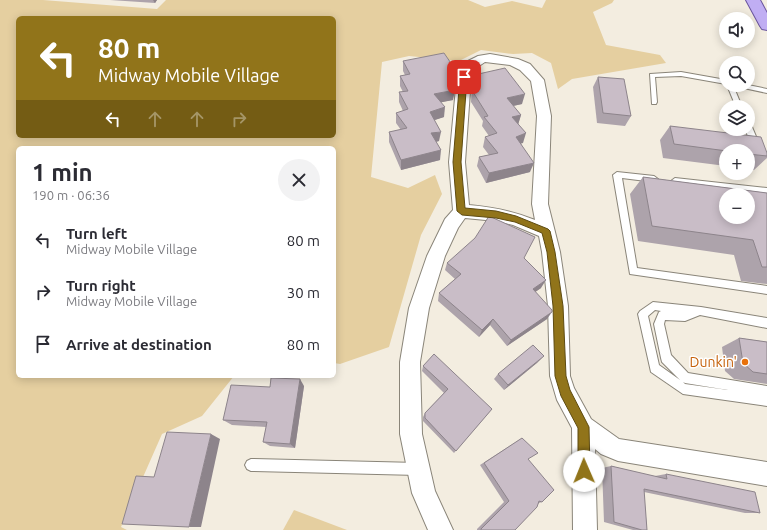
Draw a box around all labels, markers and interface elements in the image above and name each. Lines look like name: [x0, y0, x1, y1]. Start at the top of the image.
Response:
map controls: [719, 12, 755, 224]
button: sound: [719, 12, 755, 48]
icon: left: [32, 32, 84, 84]
text: 80 m: [98, 32, 160, 63]
button: search: [719, 56, 755, 92]
pin: [447, 60, 481, 94]
text: Midway Mobile Village: [98, 65, 280, 85]
icon: arrive: [453, 66, 475, 88]
button: layers: [719, 100, 755, 136]
icon: left: [102, 108, 124, 130]
icon: ahead: [144, 108, 166, 130]
icon: ahead: [186, 108, 208, 130]
icon: right: [228, 108, 250, 130]
button: +: [719, 144, 755, 180]
text: 1 min: [32, 159, 93, 186]
button: close: [278, 159, 320, 201]
text: 190 m · 06:36: [32, 188, 110, 202]
button: −: [719, 188, 755, 224]
text: Turn left: [66, 225, 127, 242]
icon: left: [32, 229, 54, 251]
text: 80 m: [287, 232, 320, 249]
text: Midway Mobile Village: [66, 242, 197, 256]
text: Turn right: [66, 277, 136, 294]
icon: right: [32, 281, 54, 303]
text: 30 m: [287, 284, 320, 301]
text: Midway Mobile Village: [66, 294, 197, 308]
icon: arrive: [32, 333, 54, 355]
text: Arrive at destination: [66, 336, 212, 353]
text: 80 m: [287, 336, 320, 353]
place label: Dunkin': [690, 354, 737, 370]
marker: Dunkin': [740, 357, 750, 367]
position arrow: [563, 450, 605, 492]

